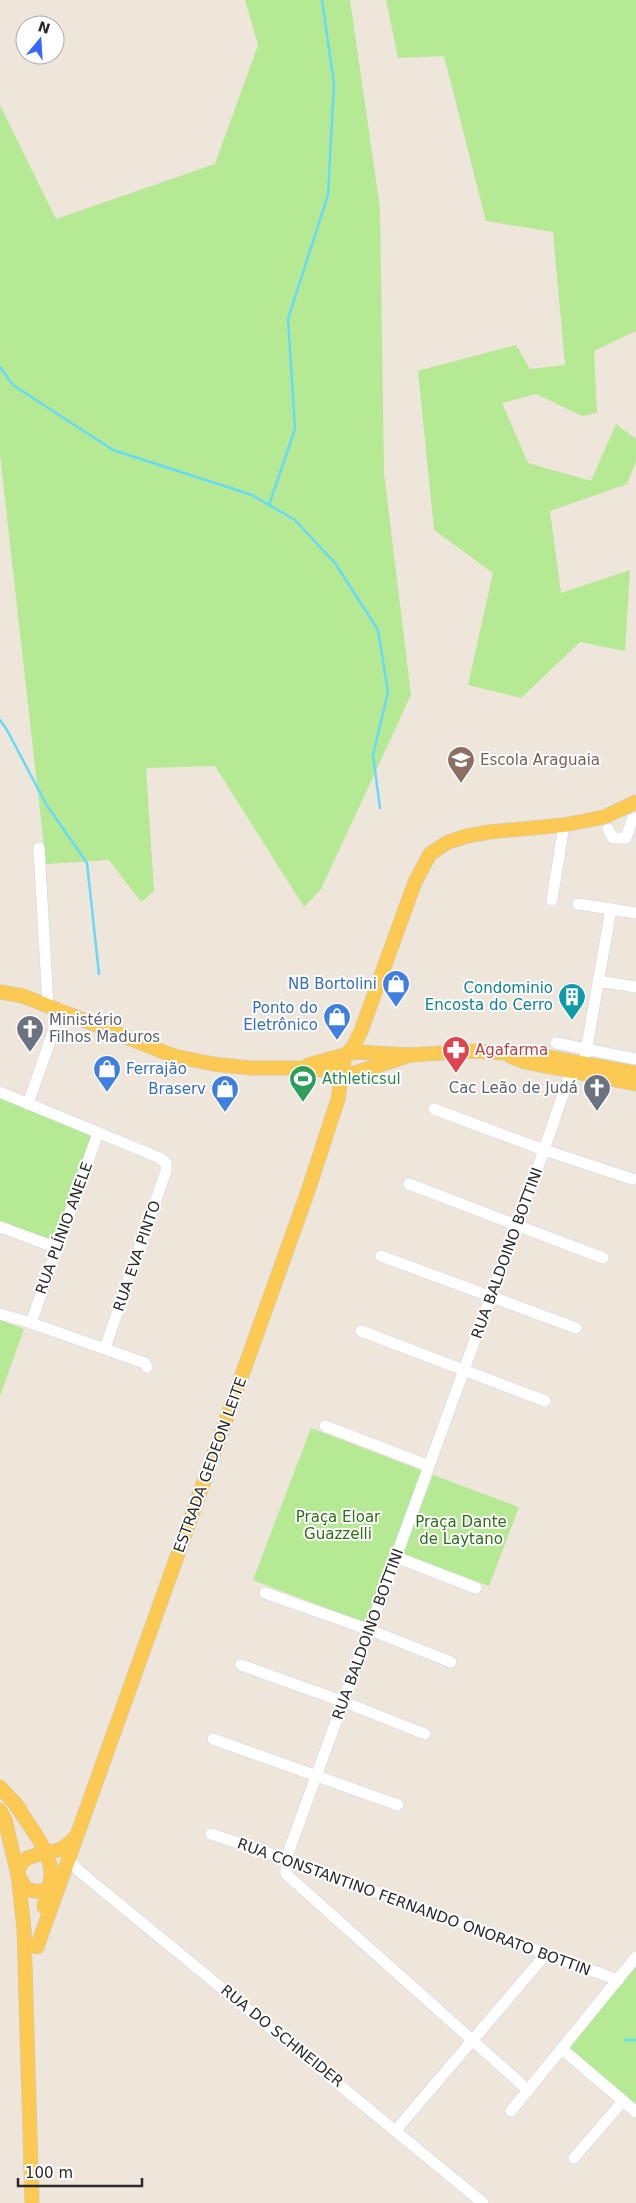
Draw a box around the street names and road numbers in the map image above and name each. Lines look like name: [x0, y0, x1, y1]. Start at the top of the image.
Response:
street label: RUA PLÍNIO ANELE: [31, 1159, 96, 1297]
street label: RUA BALDOINO BOTTINI: [468, 1165, 546, 1341]
street label: RUA EVA PINTO: [110, 1198, 164, 1314]
street label: ESTRADA GEDEON LEITE: [170, 1375, 250, 1555]
street label: RUA BALDOINO BOTTINI: [329, 1546, 407, 1722]
street label: RUA CONSTANTINO FERNANDO ONORATO BOTTIN: [235, 1834, 593, 1980]
street label: RUA DO SCHNEIDER: [217, 1981, 347, 2091]

